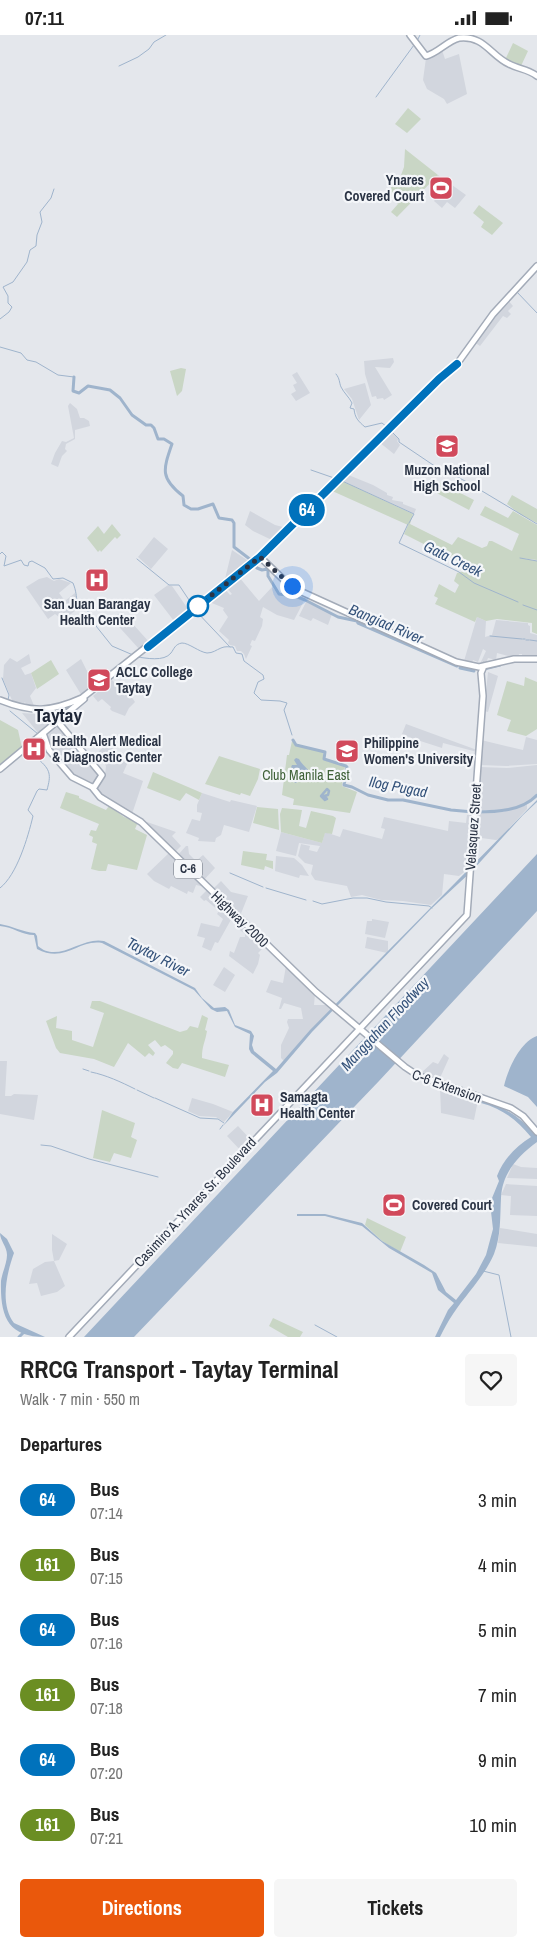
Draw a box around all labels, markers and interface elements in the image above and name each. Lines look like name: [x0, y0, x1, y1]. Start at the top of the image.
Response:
text: 07:11: [25, 5, 64, 31]
place label: Ynares Covered Court: [344, 171, 424, 205]
sports icon: Ynares Covered Court: [428, 175, 454, 201]
school or university icon: Muzon National High School: [434, 433, 460, 459]
place label: Muzon National High School: [405, 461, 489, 495]
line badge: 64: [284, 494, 330, 526]
text: 64: [299, 497, 315, 522]
water label: Gata Creek: [420, 535, 487, 582]
hospital icon: San Juan Barangay Health Center: [84, 567, 110, 593]
your location: [280, 574, 305, 599]
place label: San Juan Barangay Health Center: [44, 595, 151, 629]
unlabelled marker: [187, 595, 209, 617]
water label: Bangiad River: [346, 599, 427, 649]
place label: ACLC College Taytay: [116, 663, 193, 697]
school or university icon: ACLC College Taytay: [86, 667, 112, 693]
district label: Taytay: [34, 702, 82, 728]
place label: Health Alert Medical & Diagnostic Center: [52, 732, 162, 766]
place label: Philippine Women's University: [364, 734, 474, 768]
hospital icon: Health Alert Medical & Diagnostic Center: [21, 736, 47, 762]
school or university icon: Philippine Women's University: [334, 738, 360, 764]
park label: Club Manila East: [262, 766, 350, 784]
water label: Ilog Pugad: [367, 771, 429, 802]
street label: Velasquez Street: [461, 783, 485, 871]
road number: C-6: [174, 859, 202, 879]
street label: Highway 2000: [207, 887, 273, 951]
water label: Taytay River: [123, 932, 194, 982]
water label: Manggahan Floodway: [336, 972, 434, 1075]
street label: C-6 Extension: [410, 1065, 484, 1107]
place label: Samagta Health Center: [280, 1088, 355, 1122]
hospital icon: Samagta Health Center: [249, 1092, 275, 1118]
street label: Casimiro A. Ynares Sr. Boulevard: [130, 1133, 260, 1271]
sports icon: Covered Court: [381, 1192, 407, 1218]
place label: Covered Court: [412, 1196, 492, 1214]
text: RRCG Transport - Taytay Terminal: [20, 1353, 339, 1385]
button: heart: [465, 1354, 517, 1406]
text: Walk · 7 min · 550 m: [20, 1388, 140, 1410]
text: Departures: [20, 1431, 102, 1457]
text: Bus: [90, 1476, 119, 1502]
text: 64: [39, 1487, 56, 1512]
text: 3 min: [478, 1487, 517, 1513]
text: 07:14: [90, 1502, 123, 1524]
text: Bus: [90, 1541, 119, 1567]
text: 161: [35, 1552, 60, 1577]
text: 4 min: [478, 1552, 517, 1578]
text: 07:15: [90, 1567, 123, 1589]
text: Bus: [90, 1606, 119, 1632]
text: 64: [39, 1617, 56, 1642]
text: 5 min: [478, 1617, 517, 1643]
text: 07:16: [90, 1632, 123, 1654]
text: Bus: [90, 1671, 119, 1697]
text: 161: [35, 1682, 60, 1707]
text: 7 min: [478, 1682, 517, 1708]
text: 07:18: [90, 1697, 123, 1719]
text: Bus: [90, 1736, 119, 1762]
text: 64: [39, 1747, 56, 1772]
text: 9 min: [478, 1747, 517, 1773]
text: 07:20: [90, 1762, 123, 1784]
text: Bus: [90, 1801, 119, 1827]
text: 161: [35, 1812, 60, 1837]
text: 10 min: [469, 1812, 517, 1838]
text: 07:21: [90, 1827, 123, 1849]
button: Directions: [20, 1879, 264, 1937]
button: Tickets: [274, 1879, 517, 1937]

